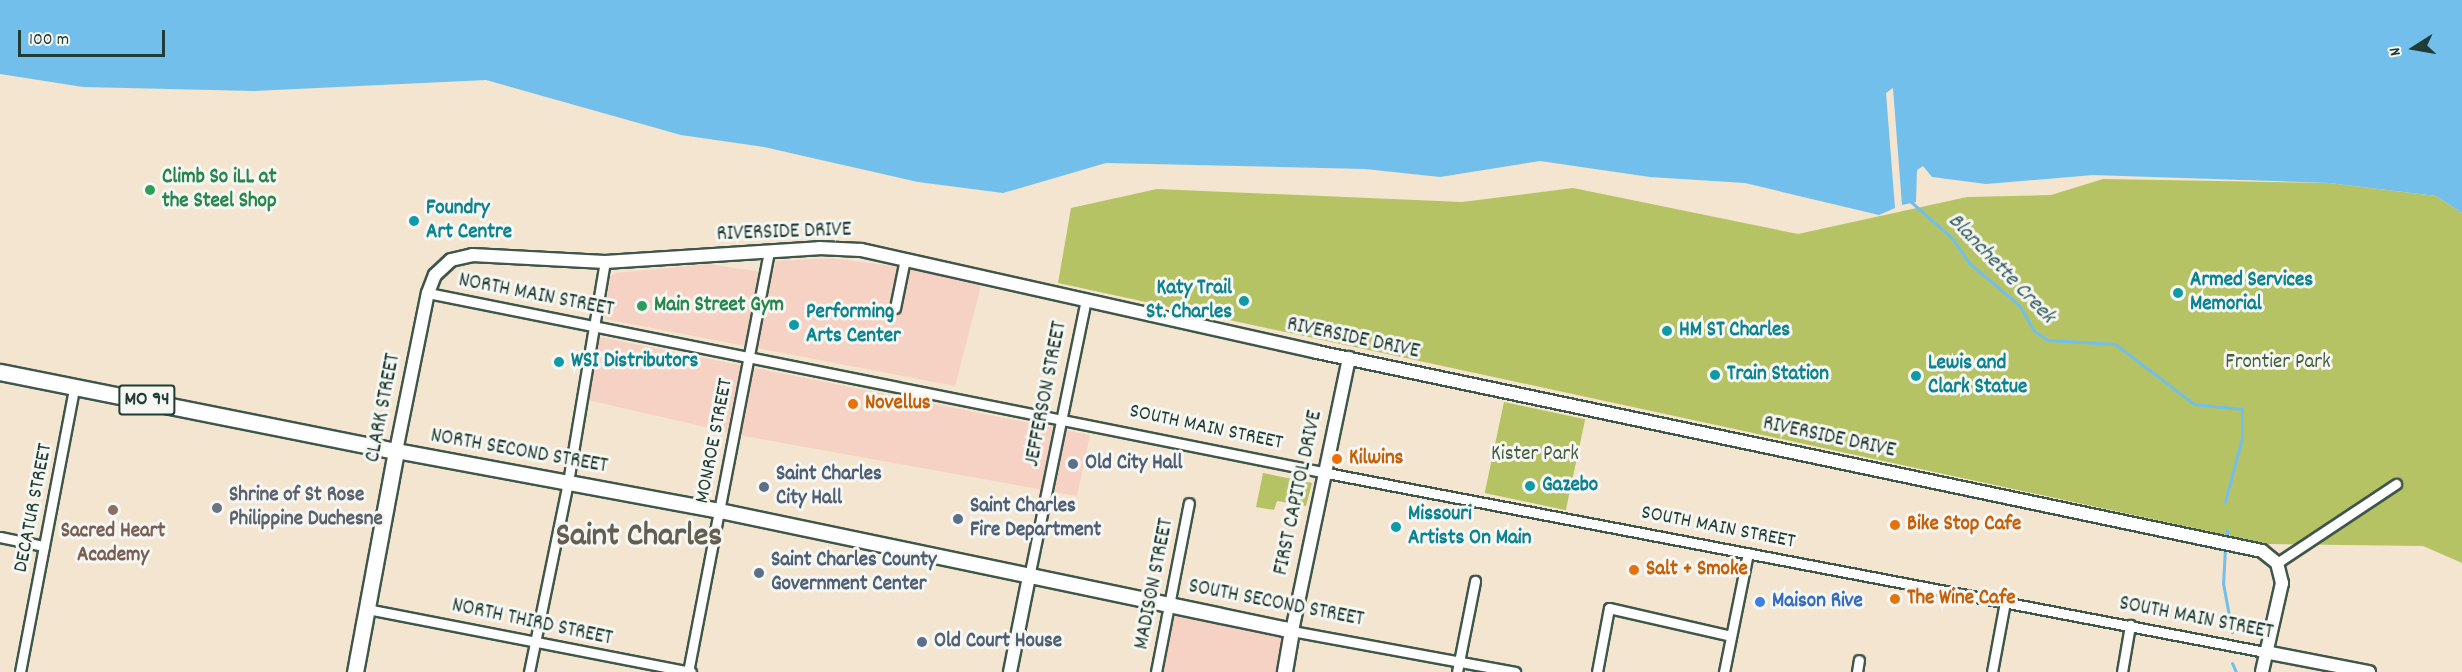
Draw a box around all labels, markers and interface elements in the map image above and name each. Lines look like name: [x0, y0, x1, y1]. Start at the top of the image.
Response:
scale bar: [21, 18, 168, 56]
north arrow: [2384, 18, 2444, 78]
text: 100 m: [29, 28, 69, 53]
text: N: [2384, 45, 2408, 58]
place label: Climb So iLL at the Steel Shop: [162, 165, 277, 215]
marker: Climb So iLL at the Steel Shop: [143, 183, 157, 197]
place label: Foundry Art Centre: [426, 196, 512, 246]
water label: Blanchette Creek: [1942, 208, 2060, 330]
marker: Foundry Art Centre: [407, 214, 421, 228]
street label: RIVERSIDE DRIVE: [716, 218, 852, 248]
place label: Armed Services Memorial: [2190, 268, 2313, 318]
street label: NORTH MAIN STREET: [456, 269, 616, 323]
place label: Katy Trail St. Charles: [1146, 276, 1232, 326]
marker: Armed Services Memorial: [2171, 286, 2185, 300]
place label: Main Street Gym: [654, 293, 784, 319]
marker: Katy Trail St. Charles: [1237, 294, 1251, 308]
marker: Main Street Gym: [635, 299, 649, 313]
place label: Performing Arts Center: [806, 300, 901, 350]
street label: RIVERSIDE DRIVE: [1284, 313, 1422, 365]
marker: Performing Arts Center: [787, 318, 801, 332]
place label: HM ST Charles: [1679, 318, 1790, 344]
street label: JEFFERSON STREET: [1021, 319, 1073, 469]
marker: HM ST Charles: [1660, 324, 1674, 338]
place label: WSI Distributors: [571, 349, 698, 375]
park label: Frontier Park: [2225, 350, 2331, 376]
street label: CLARK STREET: [361, 351, 407, 465]
place label: Lewis and Clark Statue: [1928, 351, 2027, 401]
marker: WSI Distributors: [552, 355, 566, 369]
place label: Train Station: [1727, 362, 1829, 388]
marker: Train Station: [1708, 368, 1722, 382]
marker: Lewis and Clark Statue: [1909, 369, 1923, 383]
street label: MONROE STREET: [691, 376, 739, 506]
road number: MO 94: [117, 383, 177, 417]
place label: Novellus: [865, 391, 931, 417]
marker: Novellus: [846, 397, 860, 411]
street label: SOUTH MAIN STREET: [1127, 399, 1285, 457]
street label: FIRST CAPITOL DRIVE: [1269, 408, 1329, 578]
street label: RIVERSIDE DRIVE: [1760, 412, 1898, 464]
street label: NORTH SECOND STREET: [429, 424, 609, 480]
street label: DECATUR STREET: [9, 441, 59, 575]
park label: Kister Park: [1491, 442, 1579, 468]
place label: Kilwins: [1349, 446, 1403, 472]
place label: Old City Hall: [1085, 451, 1183, 477]
marker: Kilwins: [1330, 452, 1344, 466]
marker: Old City Hall: [1066, 457, 1080, 471]
place label: Saint Charles City Hall: [776, 462, 882, 512]
place label: Gazebo: [1542, 473, 1598, 499]
marker: Gazebo: [1523, 479, 1537, 493]
marker: Saint Charles City Hall: [757, 480, 771, 494]
place label: Shrine of St Rose Philippine Duchesne: [229, 483, 383, 533]
place label: Saint Charles Fire Department: [970, 494, 1101, 544]
marker: Shrine of St Rose Philippine Duchesne: [210, 501, 224, 515]
street label: SOUTH MAIN STREET: [1639, 501, 1797, 555]
place label: Missouri Artists On Main: [1408, 502, 1531, 552]
marker: Sacred Heart Academy: [106, 503, 120, 517]
marker: Saint Charles Fire Department: [951, 512, 965, 526]
place label: Bike Stop Cafe: [1907, 512, 2021, 538]
street label: MADISON STREET: [1130, 516, 1180, 652]
district label: Saint Charles: [556, 518, 722, 558]
marker: Bike Stop Cafe: [1888, 518, 1902, 532]
place label: Sacred Heart Academy: [61, 519, 165, 569]
marker: Missouri Artists On Main: [1389, 520, 1403, 534]
place label: Saint Charles County Government Center: [771, 548, 936, 598]
place label: Salt + Smoke: [1646, 557, 1748, 583]
marker: Salt + Smoke: [1627, 563, 1641, 577]
marker: Saint Charles County Government Center: [752, 566, 766, 580]
street label: SOUTH SECOND STREET: [1186, 575, 1366, 633]
place label: The Wine Cafe: [1907, 586, 2016, 612]
place label: Maison Rive: [1772, 589, 1863, 615]
marker: The Wine Cafe: [1888, 592, 1902, 606]
street label: SOUTH MAIN STREET: [2117, 592, 2275, 646]
street label: NORTH THIRD STREET: [449, 594, 615, 652]
marker: Maison Rive: [1753, 595, 1767, 609]
place label: Old Court House: [934, 629, 1062, 655]
marker: Old Court House: [915, 635, 929, 649]

